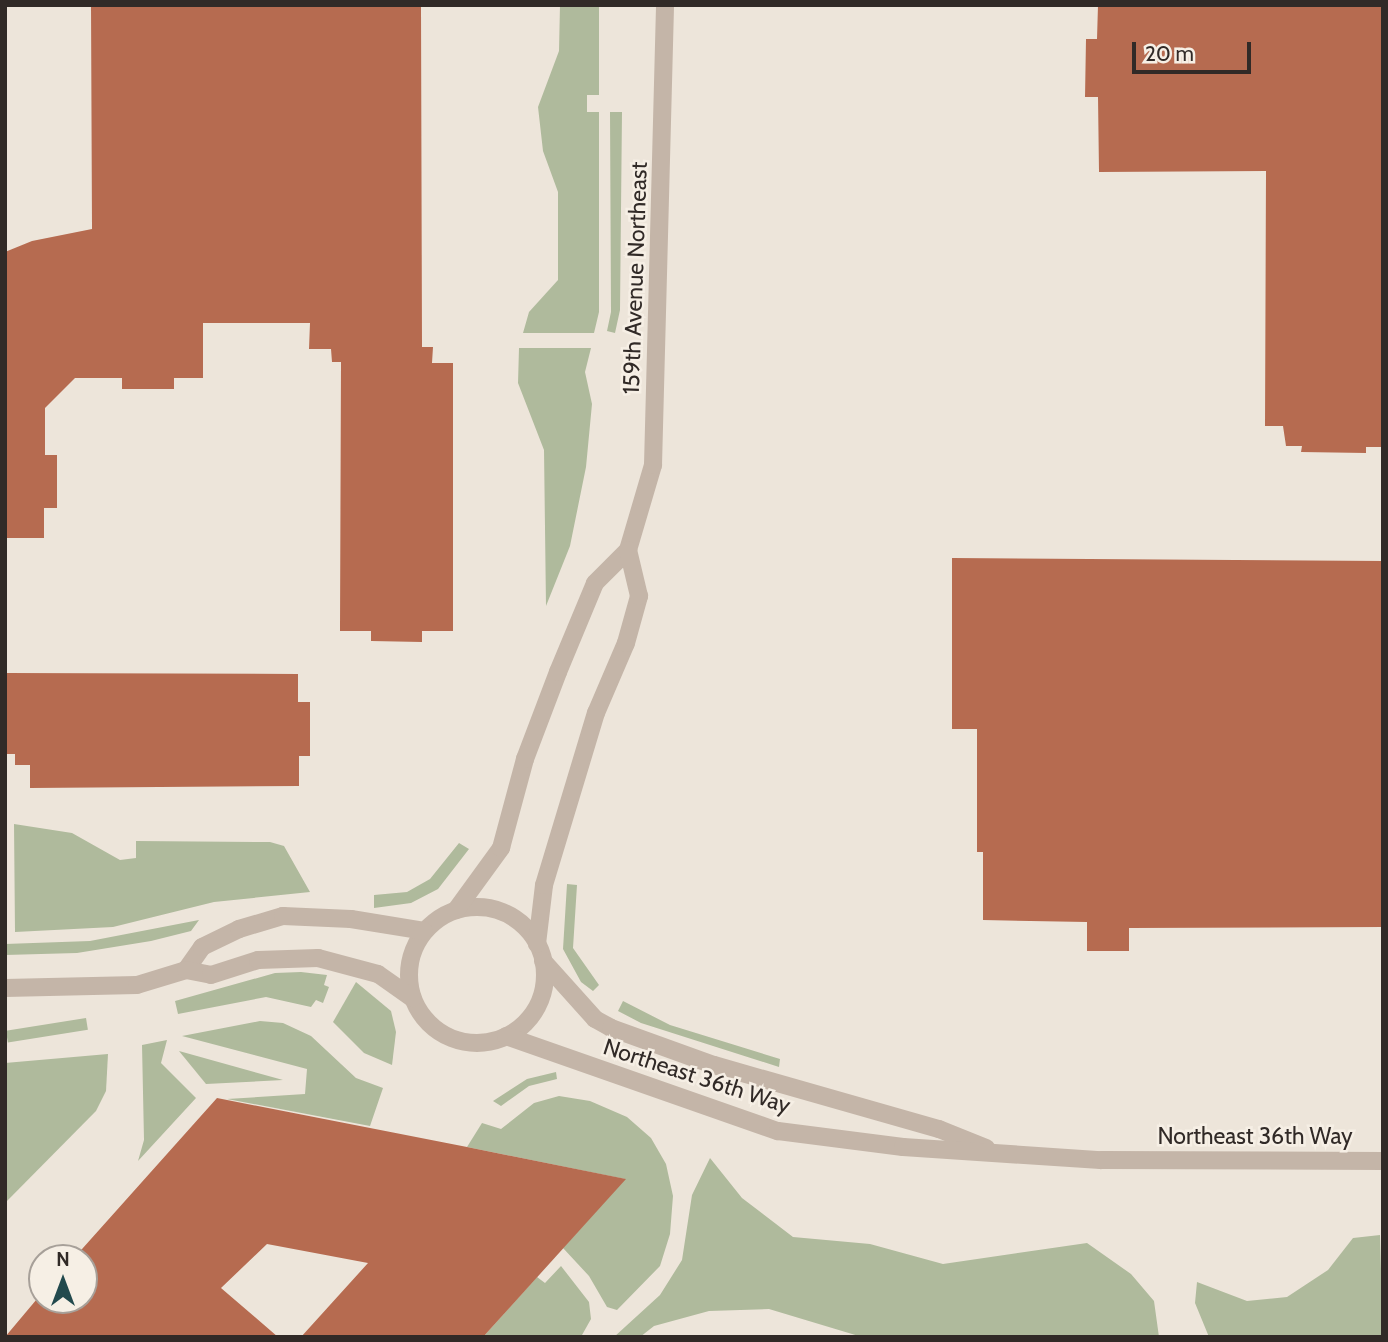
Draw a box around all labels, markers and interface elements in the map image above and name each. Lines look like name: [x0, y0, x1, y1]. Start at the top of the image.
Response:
scale bar: [1136, 28, 1255, 72]
text: 20 m: [1145, 41, 1194, 66]
street label: 159th Avenue Northeast: [617, 161, 653, 395]
street label: Northeast 36th Way: [600, 1033, 794, 1119]
street label: Northeast 36th Way: [1157, 1122, 1353, 1150]
north arrow: [28, 1244, 98, 1314]
text: N: [56, 1248, 70, 1271]

